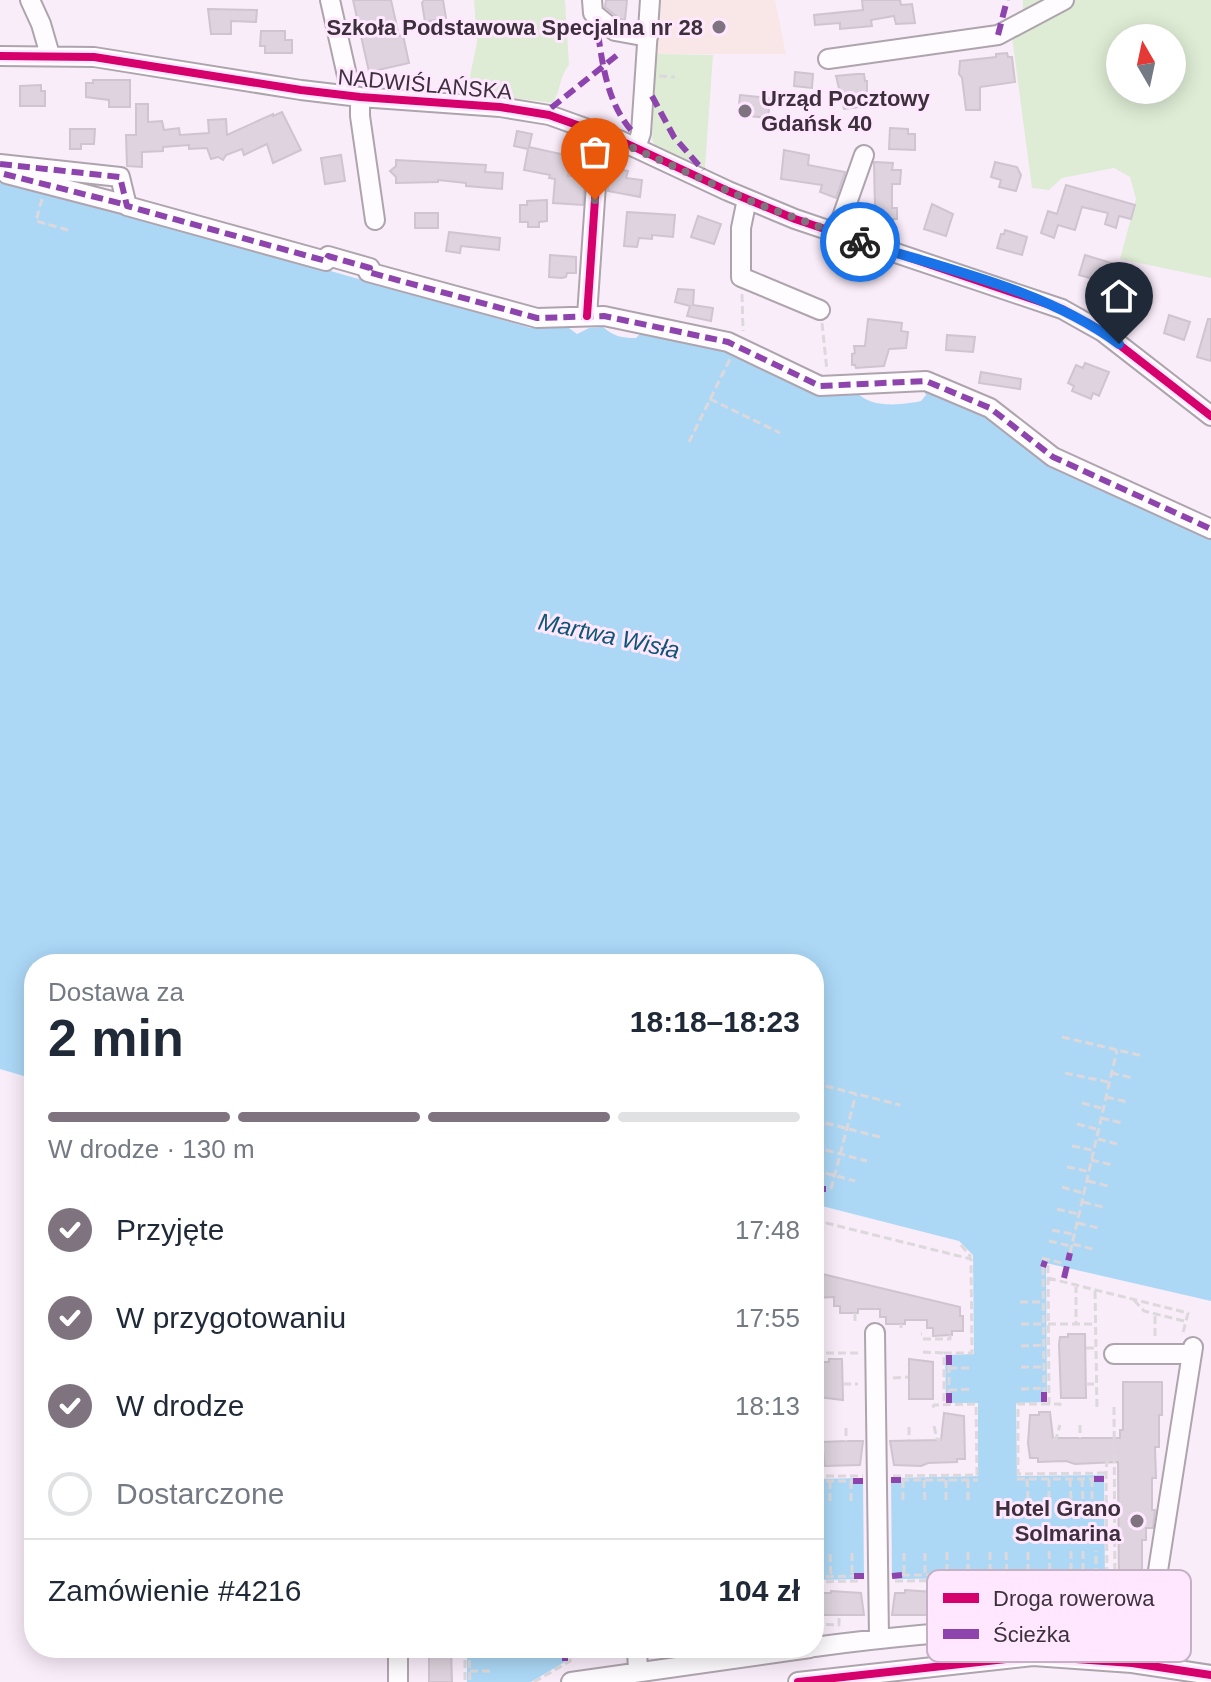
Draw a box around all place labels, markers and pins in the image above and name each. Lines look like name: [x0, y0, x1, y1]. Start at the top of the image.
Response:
place label: Szkoła Podstawowa Specjalna nr 28: [326, 15, 703, 40]
marker: Szkoła Podstawowa Specjalna nr 28: [710, 18, 728, 36]
place label: Urząd Pocztowy Gdańsk 40: [761, 86, 930, 136]
marker: Urząd Pocztowy Gdańsk 40: [736, 102, 754, 120]
pin: [561, 118, 629, 200]
pin: [1085, 262, 1153, 344]
place label: Hotel Grano Solmarina: [995, 1496, 1122, 1546]
marker: Hotel Grano Solmarina: [1128, 1512, 1146, 1530]

